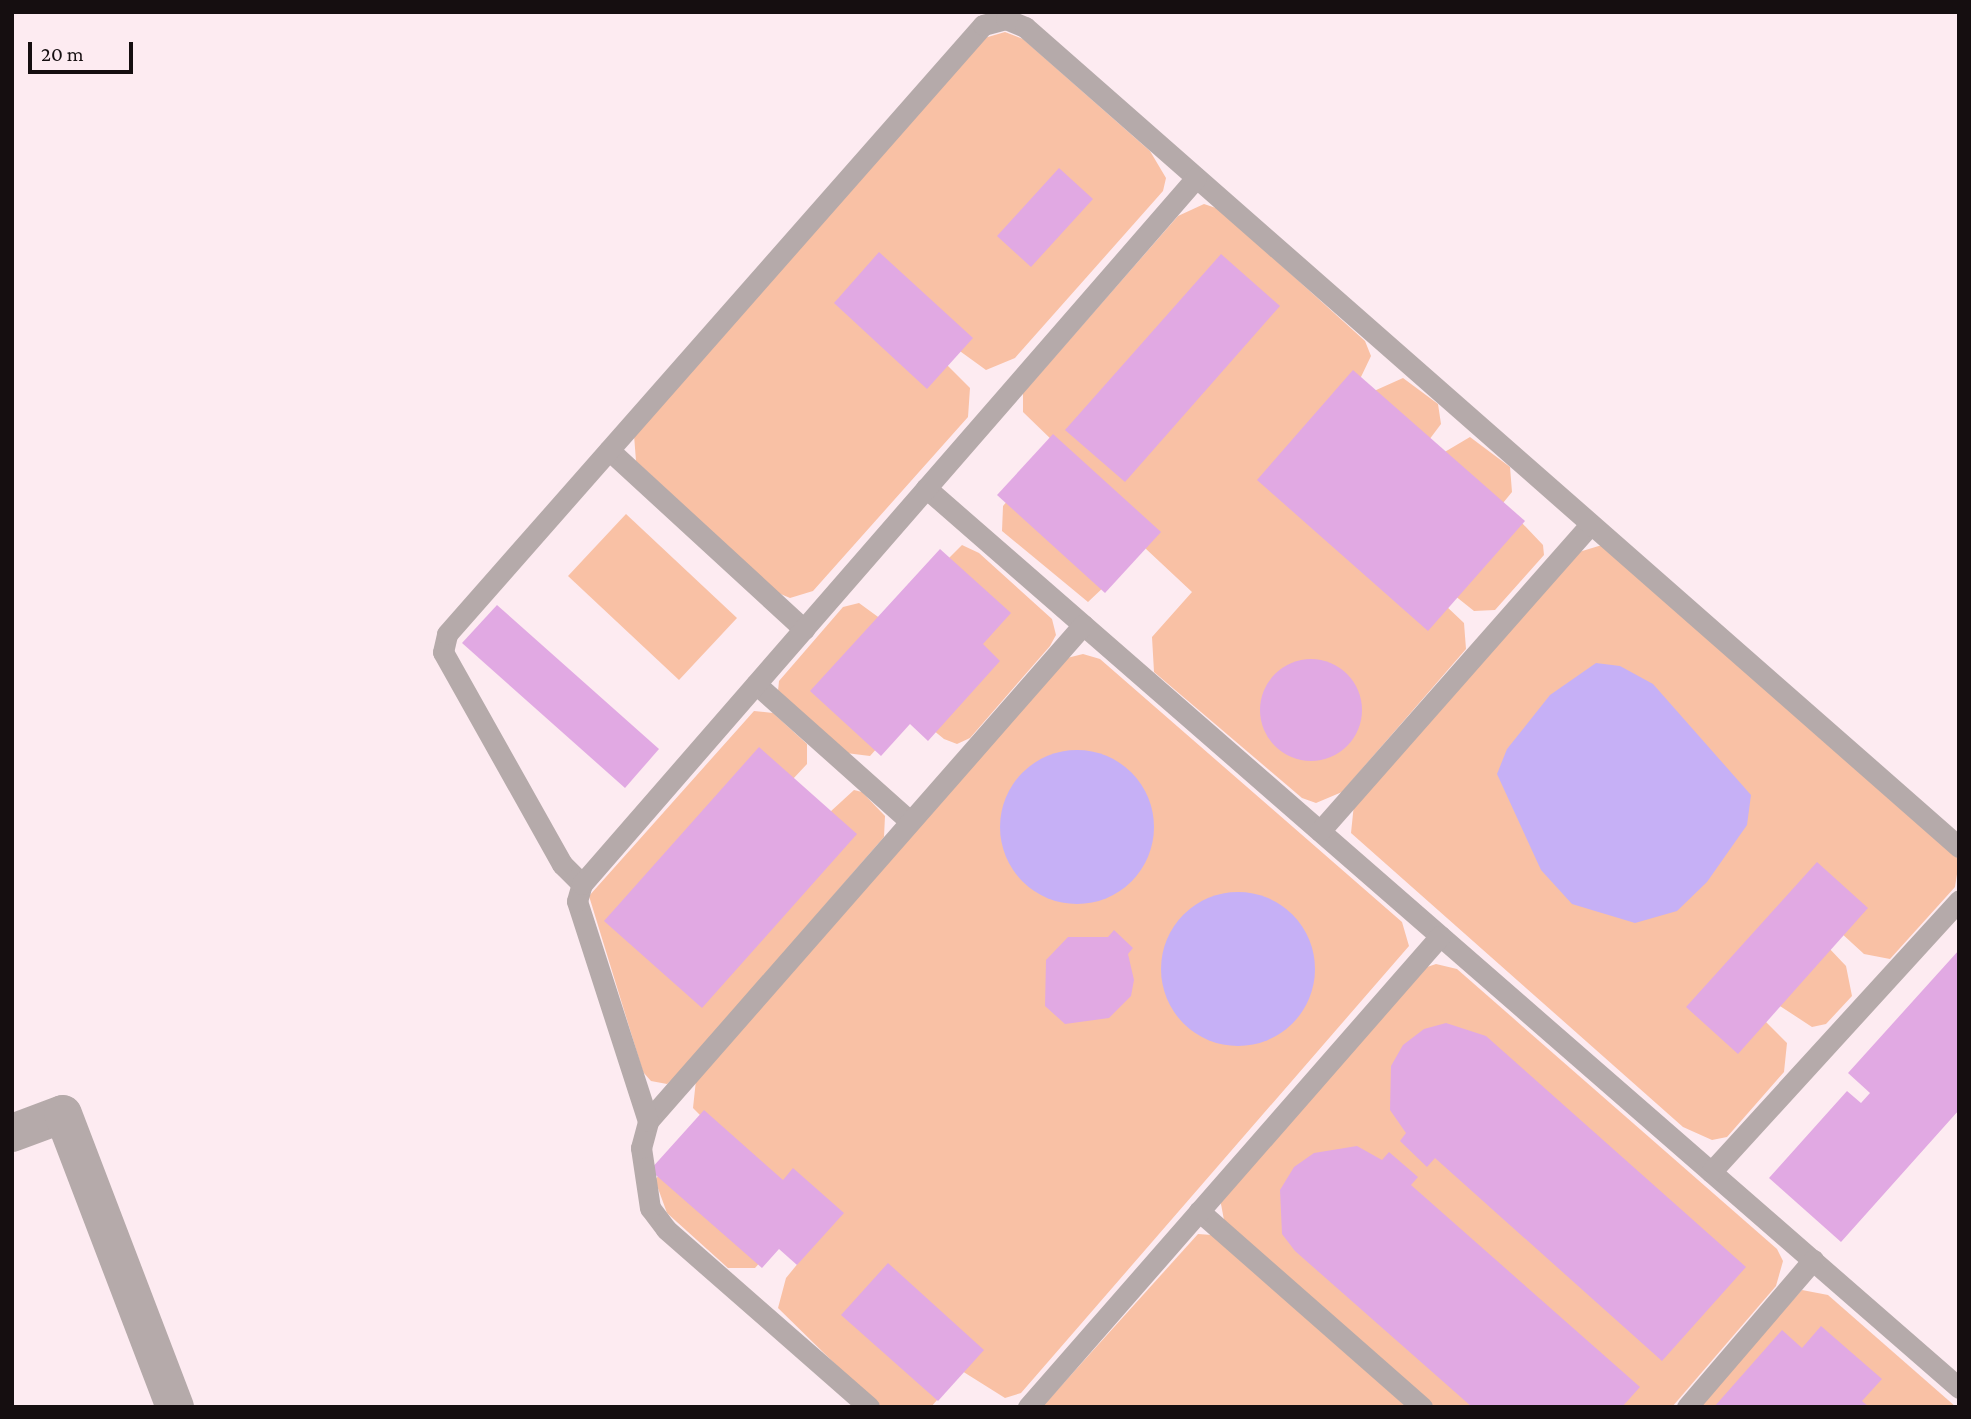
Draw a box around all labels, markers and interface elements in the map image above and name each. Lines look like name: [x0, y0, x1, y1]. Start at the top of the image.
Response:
scale bar: [32, 28, 136, 72]
text: 20 m: [41, 42, 84, 66]

